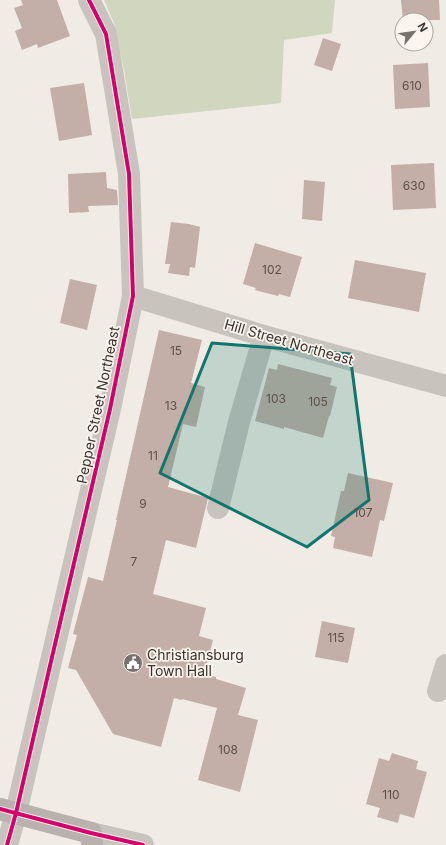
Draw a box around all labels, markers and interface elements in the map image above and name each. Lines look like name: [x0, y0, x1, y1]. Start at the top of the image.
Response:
north arrow: [394, 12, 434, 52]
text: N: [415, 20, 431, 34]
house number: 610: [402, 78, 422, 93]
house number: 630: [403, 178, 425, 193]
house number: 102: [262, 262, 282, 277]
street label: Hill Street Northeast: [223, 315, 356, 368]
street label: Pepper Street Northeast: [73, 324, 123, 485]
house number: 15: [170, 343, 182, 358]
house number: 103: [266, 391, 286, 406]
house number: 105: [308, 394, 328, 409]
house number: 13: [165, 398, 177, 413]
house number: 11: [148, 448, 158, 463]
house number: 9: [139, 496, 147, 511]
house number: 107: [353, 505, 373, 520]
house number: 7: [131, 554, 138, 569]
house number: 115: [327, 630, 345, 645]
place label: Christiansburg Town Hall: [147, 646, 244, 679]
public building icon: Christiansburg Town Hall: [122, 652, 144, 674]
house number: 108: [218, 742, 238, 757]
house number: 110: [382, 787, 400, 802]

